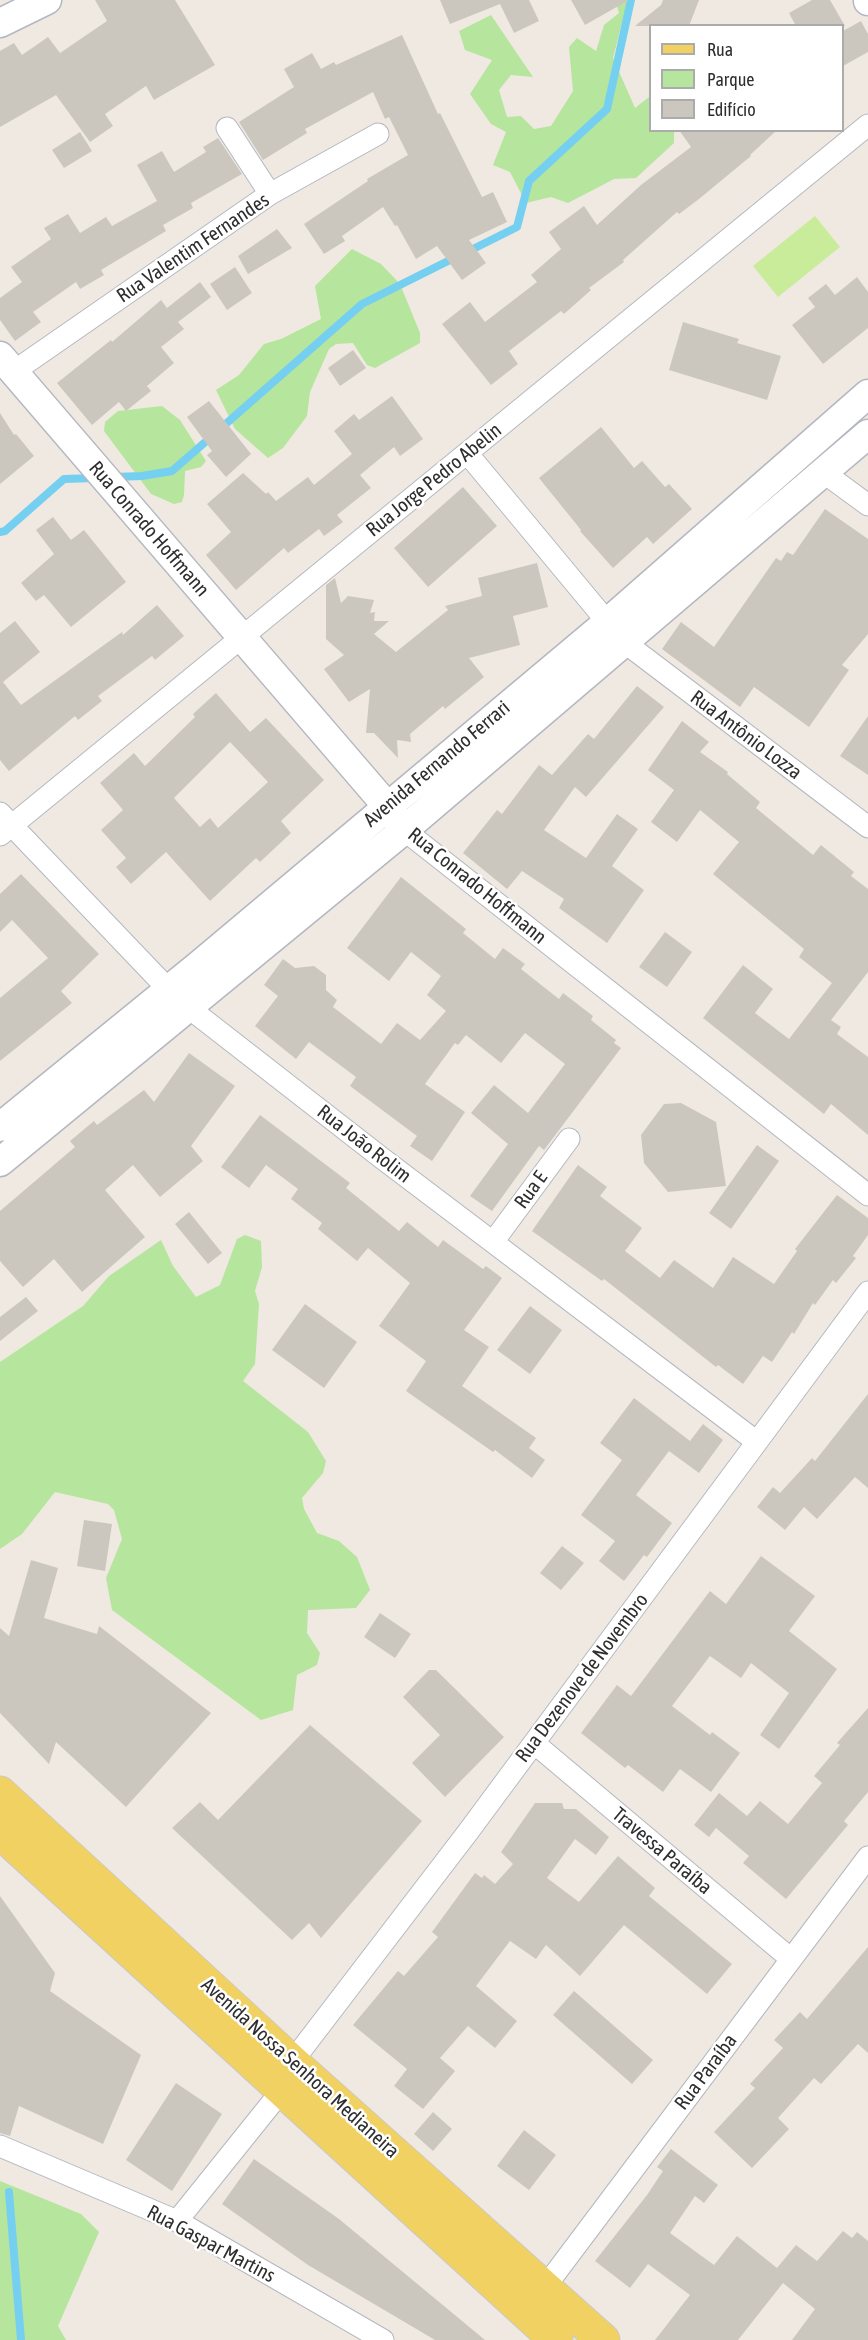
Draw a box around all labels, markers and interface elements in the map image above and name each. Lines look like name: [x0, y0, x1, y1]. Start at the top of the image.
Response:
legend: [649, 24, 844, 132]
text: Rua: [707, 39, 733, 60]
text: Parque: [707, 69, 755, 90]
text: Edifício: [707, 99, 756, 120]
street label: Rua Valentim Fernandes: [112, 188, 274, 308]
street label: Rua Jorge Pedro Abelin: [362, 418, 506, 542]
street label: Rua Conrado Hoffmann: [84, 457, 214, 601]
street label: Rua Antônio Lozza: [686, 685, 806, 785]
street label: Avenida Fernando Ferrari: [359, 696, 515, 832]
street label: Rua Conrado Hoffmann: [403, 823, 551, 949]
street label: Rua João Rolim: [312, 1100, 416, 1188]
street label: Rua E: [509, 1167, 553, 1213]
street label: Rua Dezenove de Novembro: [511, 1589, 653, 1767]
street label: Travessa Paraíba: [607, 1802, 717, 1900]
street label: Avenida Nossa Senhora Medianeira: [196, 1973, 404, 2163]
street label: Rua Paraíba: [670, 2029, 742, 2115]
street label: Rua Gaspar Martins: [143, 2200, 279, 2288]

